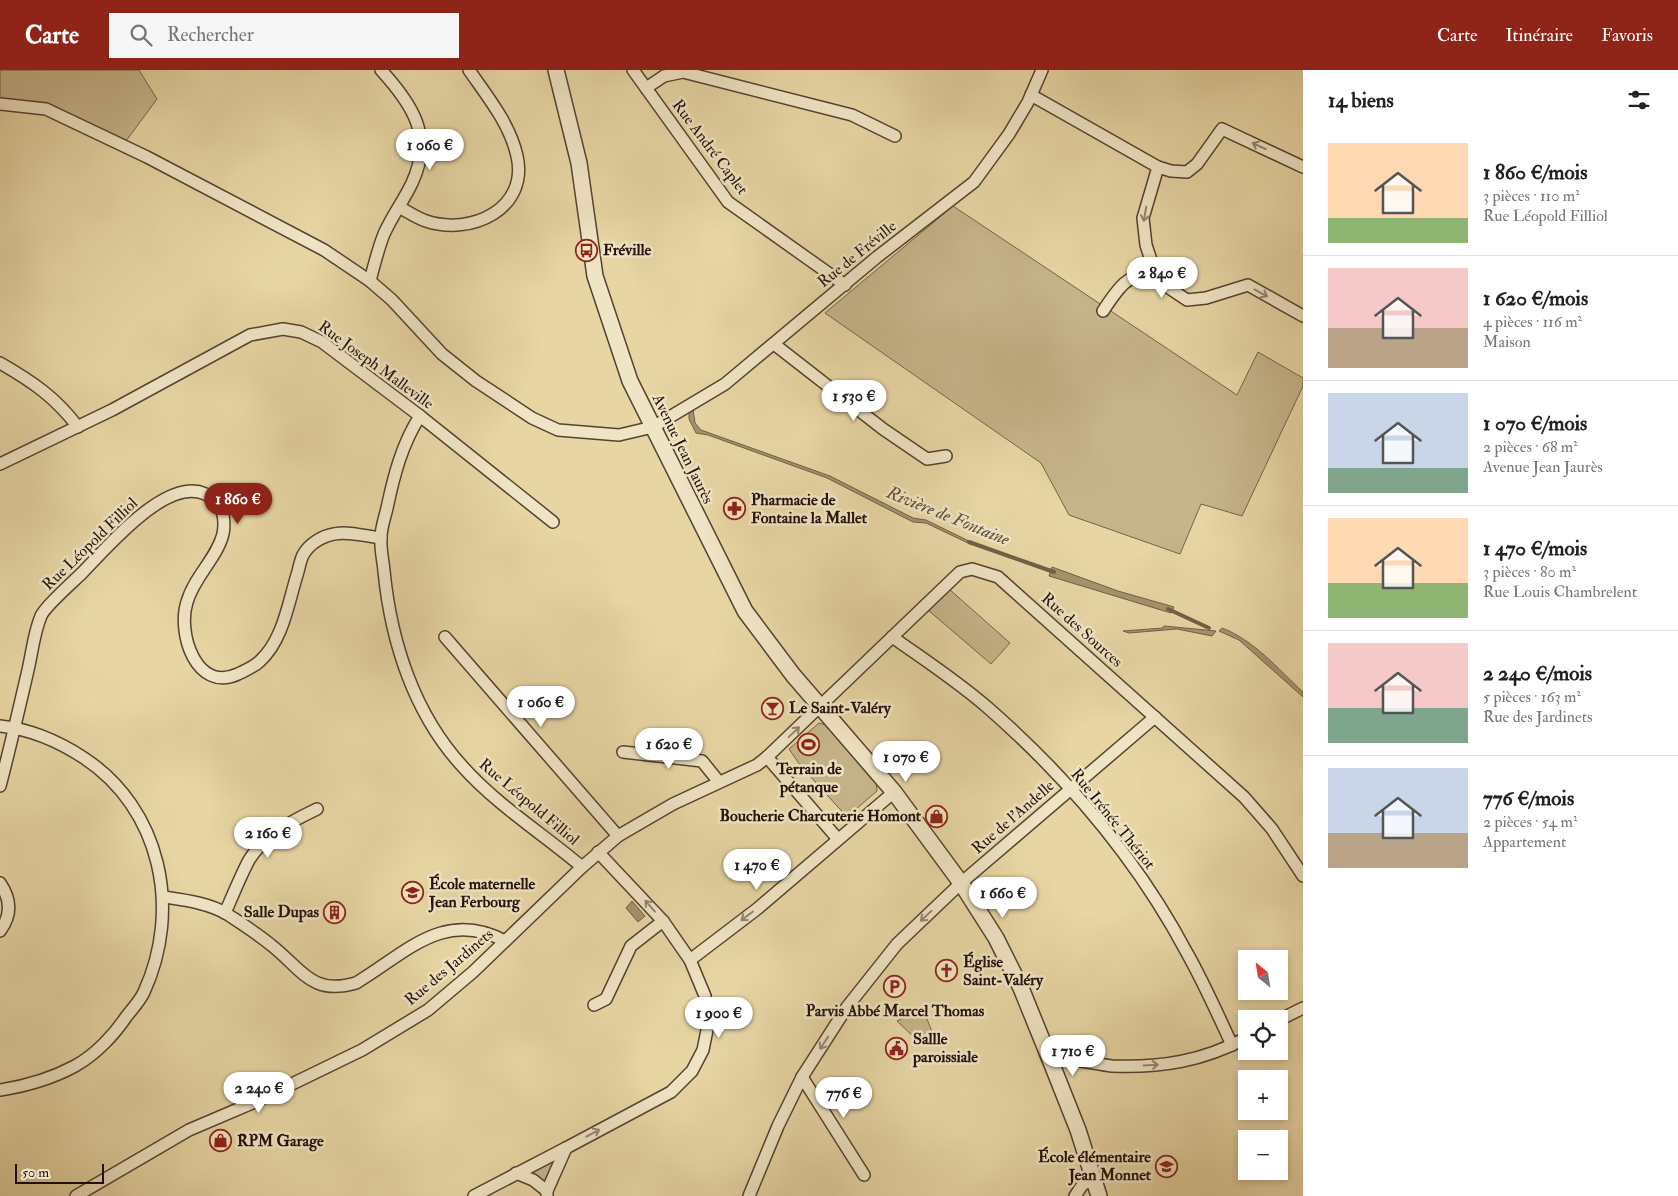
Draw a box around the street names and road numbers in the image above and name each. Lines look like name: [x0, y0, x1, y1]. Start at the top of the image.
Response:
street label: Rue André Caplet: [667, 95, 752, 199]
street label: Rue de Fréville: [813, 216, 901, 292]
street label: Rue Joseph Malleville: [314, 316, 438, 415]
street label: Avenue Jean Jaurès: [646, 390, 718, 508]
street label: Rue Léopold Filliol: [38, 493, 143, 595]
street label: Rue des Sources: [1037, 588, 1127, 672]
street label: Rue Léopold Filliol: [474, 754, 583, 851]
street label: Rue Irénée Thériot: [1066, 765, 1160, 873]
street label: Rue de l'Andelle: [968, 775, 1059, 858]
street label: Rue des Jardinets: [401, 924, 498, 1011]

